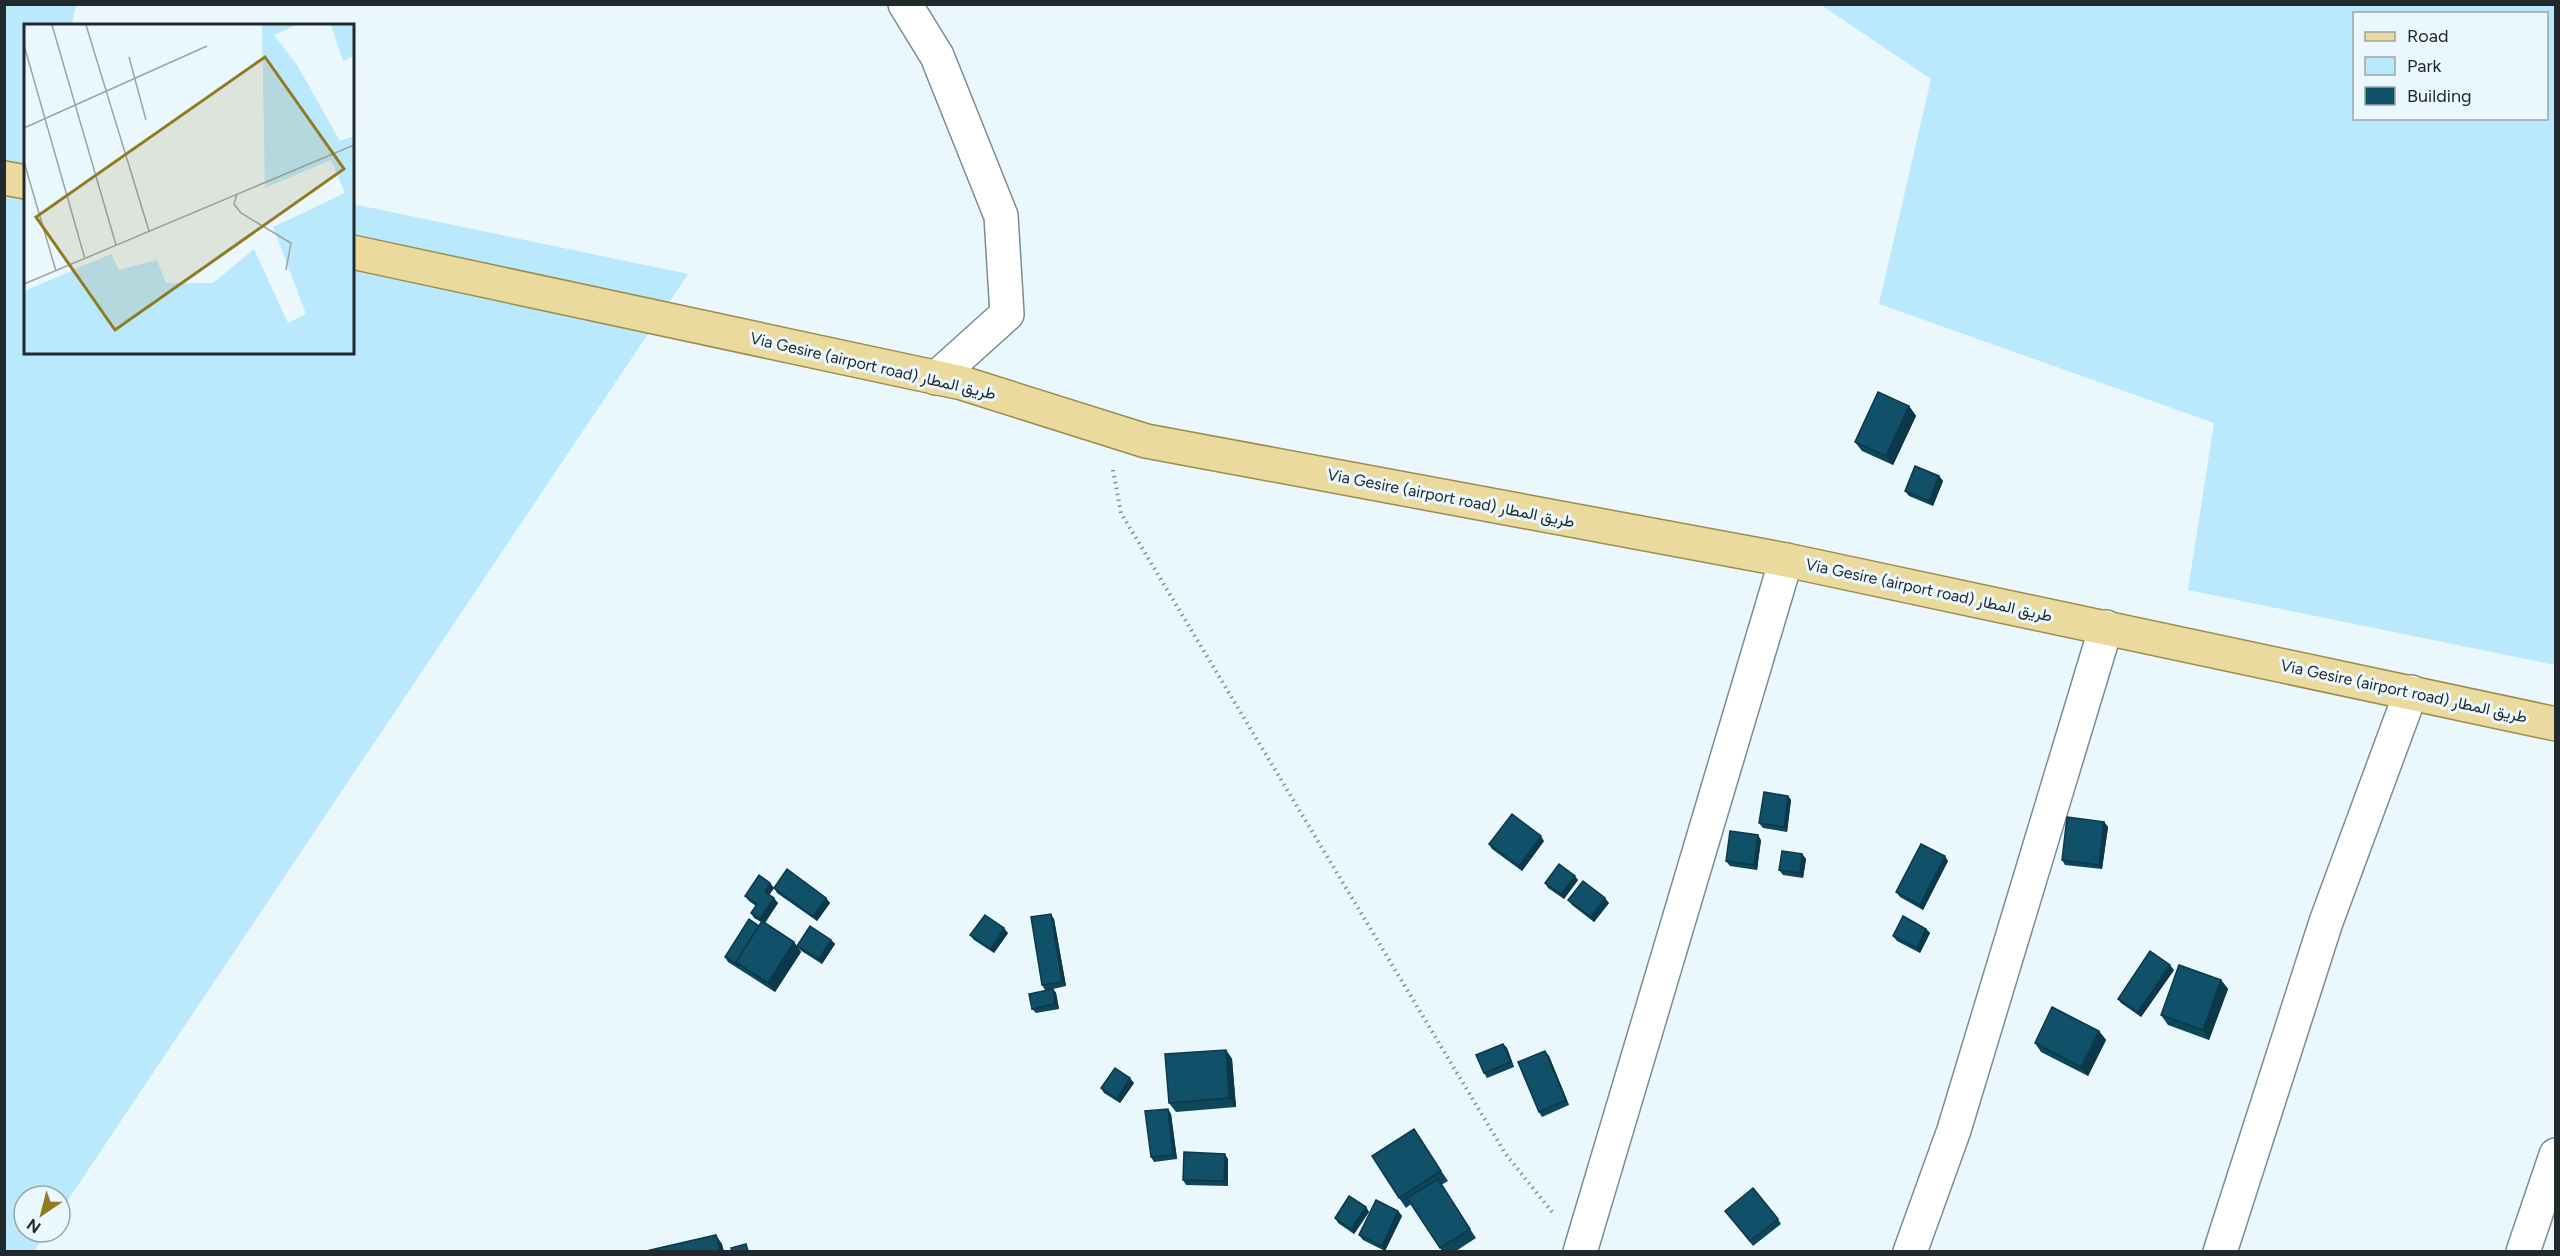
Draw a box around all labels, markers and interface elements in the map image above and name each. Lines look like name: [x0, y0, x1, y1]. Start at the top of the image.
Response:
legend: [2353, 12, 2548, 120]
inset map: [24, 24, 354, 354]
text: Road: [2407, 25, 2448, 47]
text: Park: [2407, 55, 2442, 77]
text: Building: [2407, 85, 2472, 107]
street label: Via Gesire (airport road) طريق المطار: [748, 328, 998, 405]
street label: Via Gesire (airport road) طريق المطار: [1325, 465, 1576, 532]
street label: Via Gesire (airport road) طريق المطار: [1804, 555, 2054, 626]
street label: Via Gesire (airport road) طريق المطار: [2279, 656, 2529, 727]
north arrow: [12, 1184, 72, 1244]
text: N: [23, 1215, 44, 1237]

